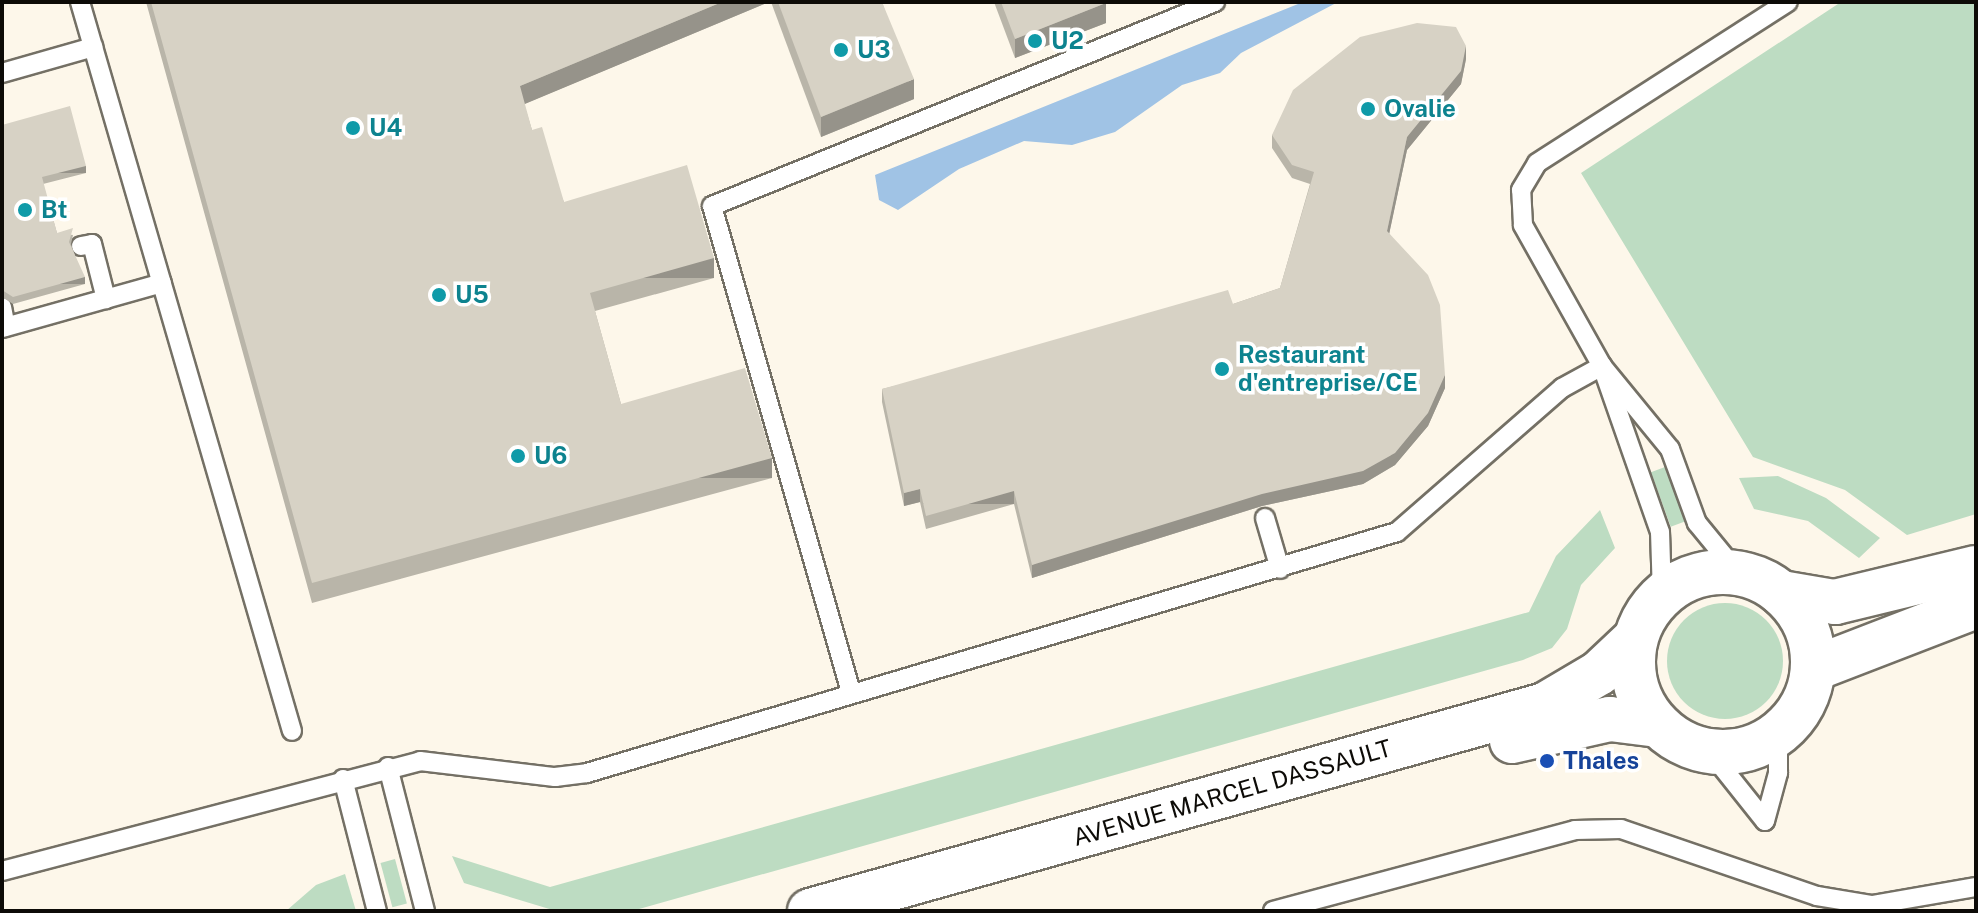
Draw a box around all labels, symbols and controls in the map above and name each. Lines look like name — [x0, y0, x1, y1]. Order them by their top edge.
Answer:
place label: U2 — [1051, 27, 1084, 55]
marker: U2 — [1026, 32, 1044, 50]
place label: U3 — [857, 36, 890, 64]
marker: U3 — [832, 41, 850, 59]
place label: Ovalie — [1384, 95, 1456, 123]
marker: Ovalie — [1359, 100, 1377, 118]
place label: U4 — [369, 114, 402, 142]
marker: U4 — [344, 119, 362, 137]
place label: Bt — [41, 196, 67, 224]
marker: Bt — [16, 201, 34, 219]
place label: U5 — [455, 281, 489, 309]
marker: U5 — [430, 286, 448, 304]
place label: Restaurant d'entreprise/CE — [1238, 341, 1418, 397]
marker: Restaurant d'entreprise/CE — [1213, 360, 1231, 378]
place label: U6 — [534, 442, 567, 470]
marker: U6 — [509, 447, 527, 465]
street label: AVENUE MARCEL DASSAULT — [1069, 734, 1395, 852]
place label: Thales — [1563, 747, 1639, 775]
marker: Thales — [1538, 752, 1556, 770]

